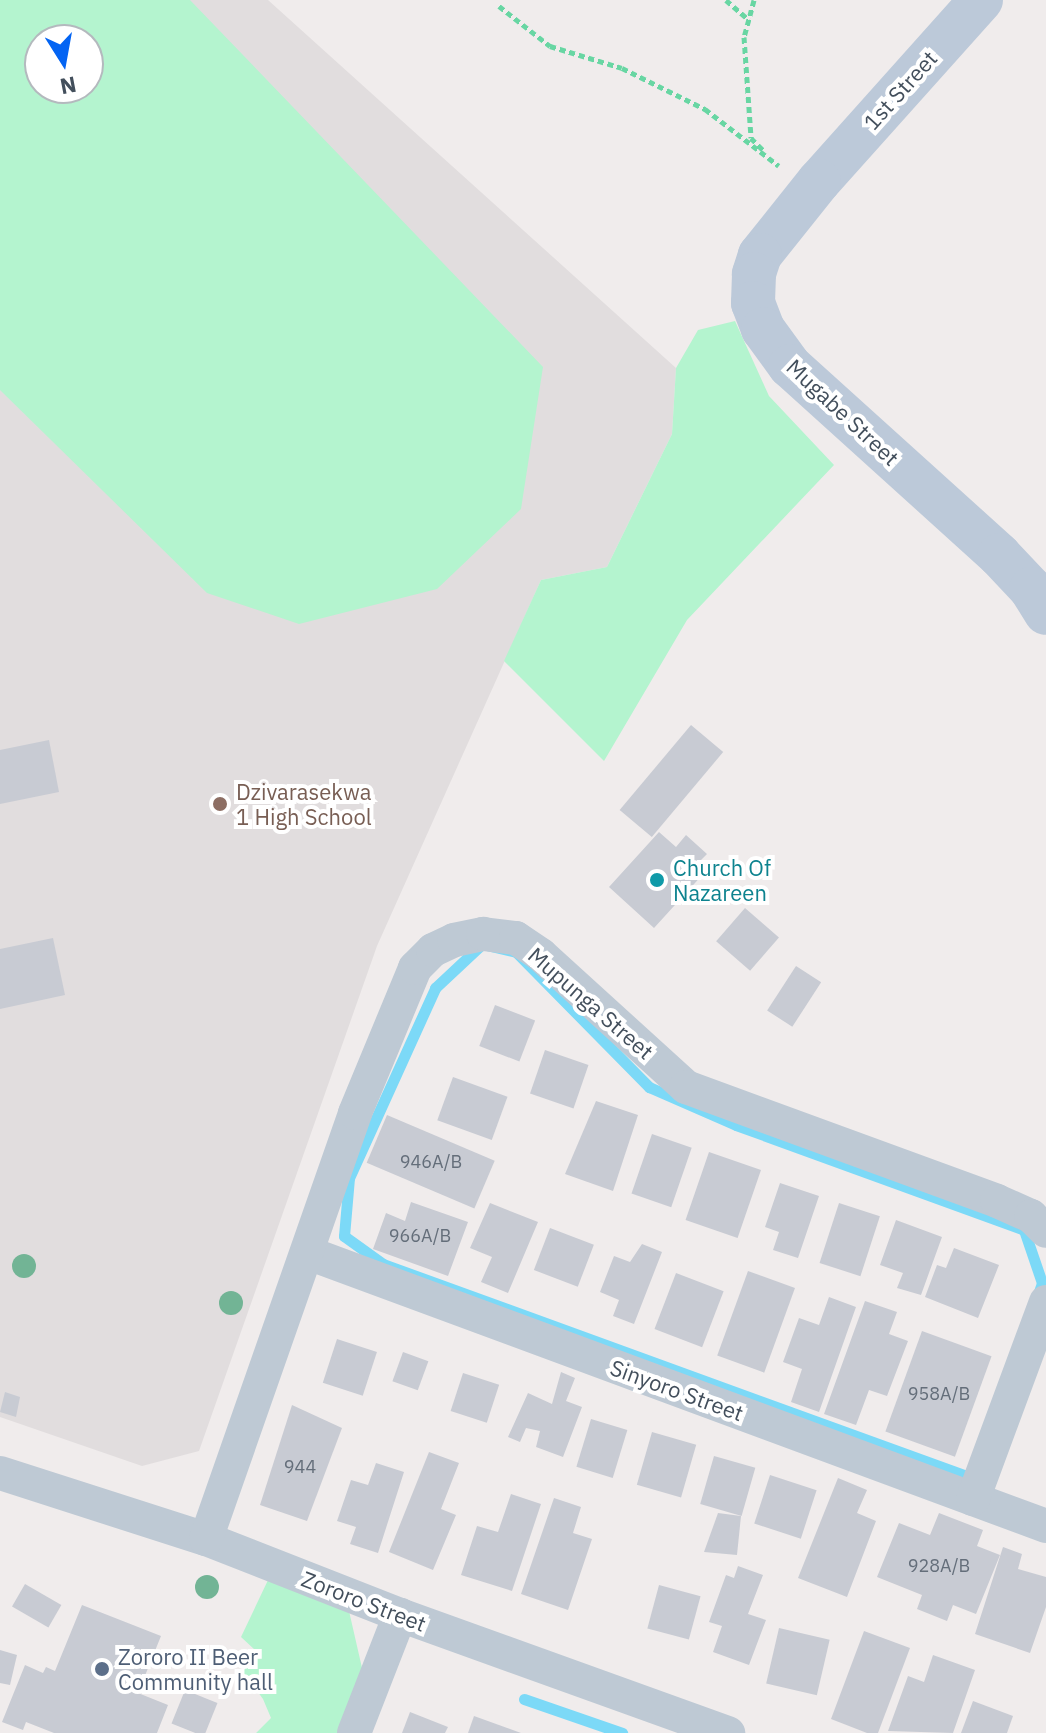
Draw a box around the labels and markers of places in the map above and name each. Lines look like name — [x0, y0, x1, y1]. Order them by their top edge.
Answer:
place label: Dzivarasekwa 1 High School — [236, 778, 372, 830]
marker: Dzivarasekwa 1 High School — [211, 795, 229, 813]
place label: Church Of Nazareen — [673, 854, 771, 906]
marker: Church Of Nazareen — [648, 871, 666, 889]
place label: Zororo II Beer Community hall — [118, 1643, 273, 1694]
marker: Zororo II Beer Community hall — [93, 1660, 111, 1678]

